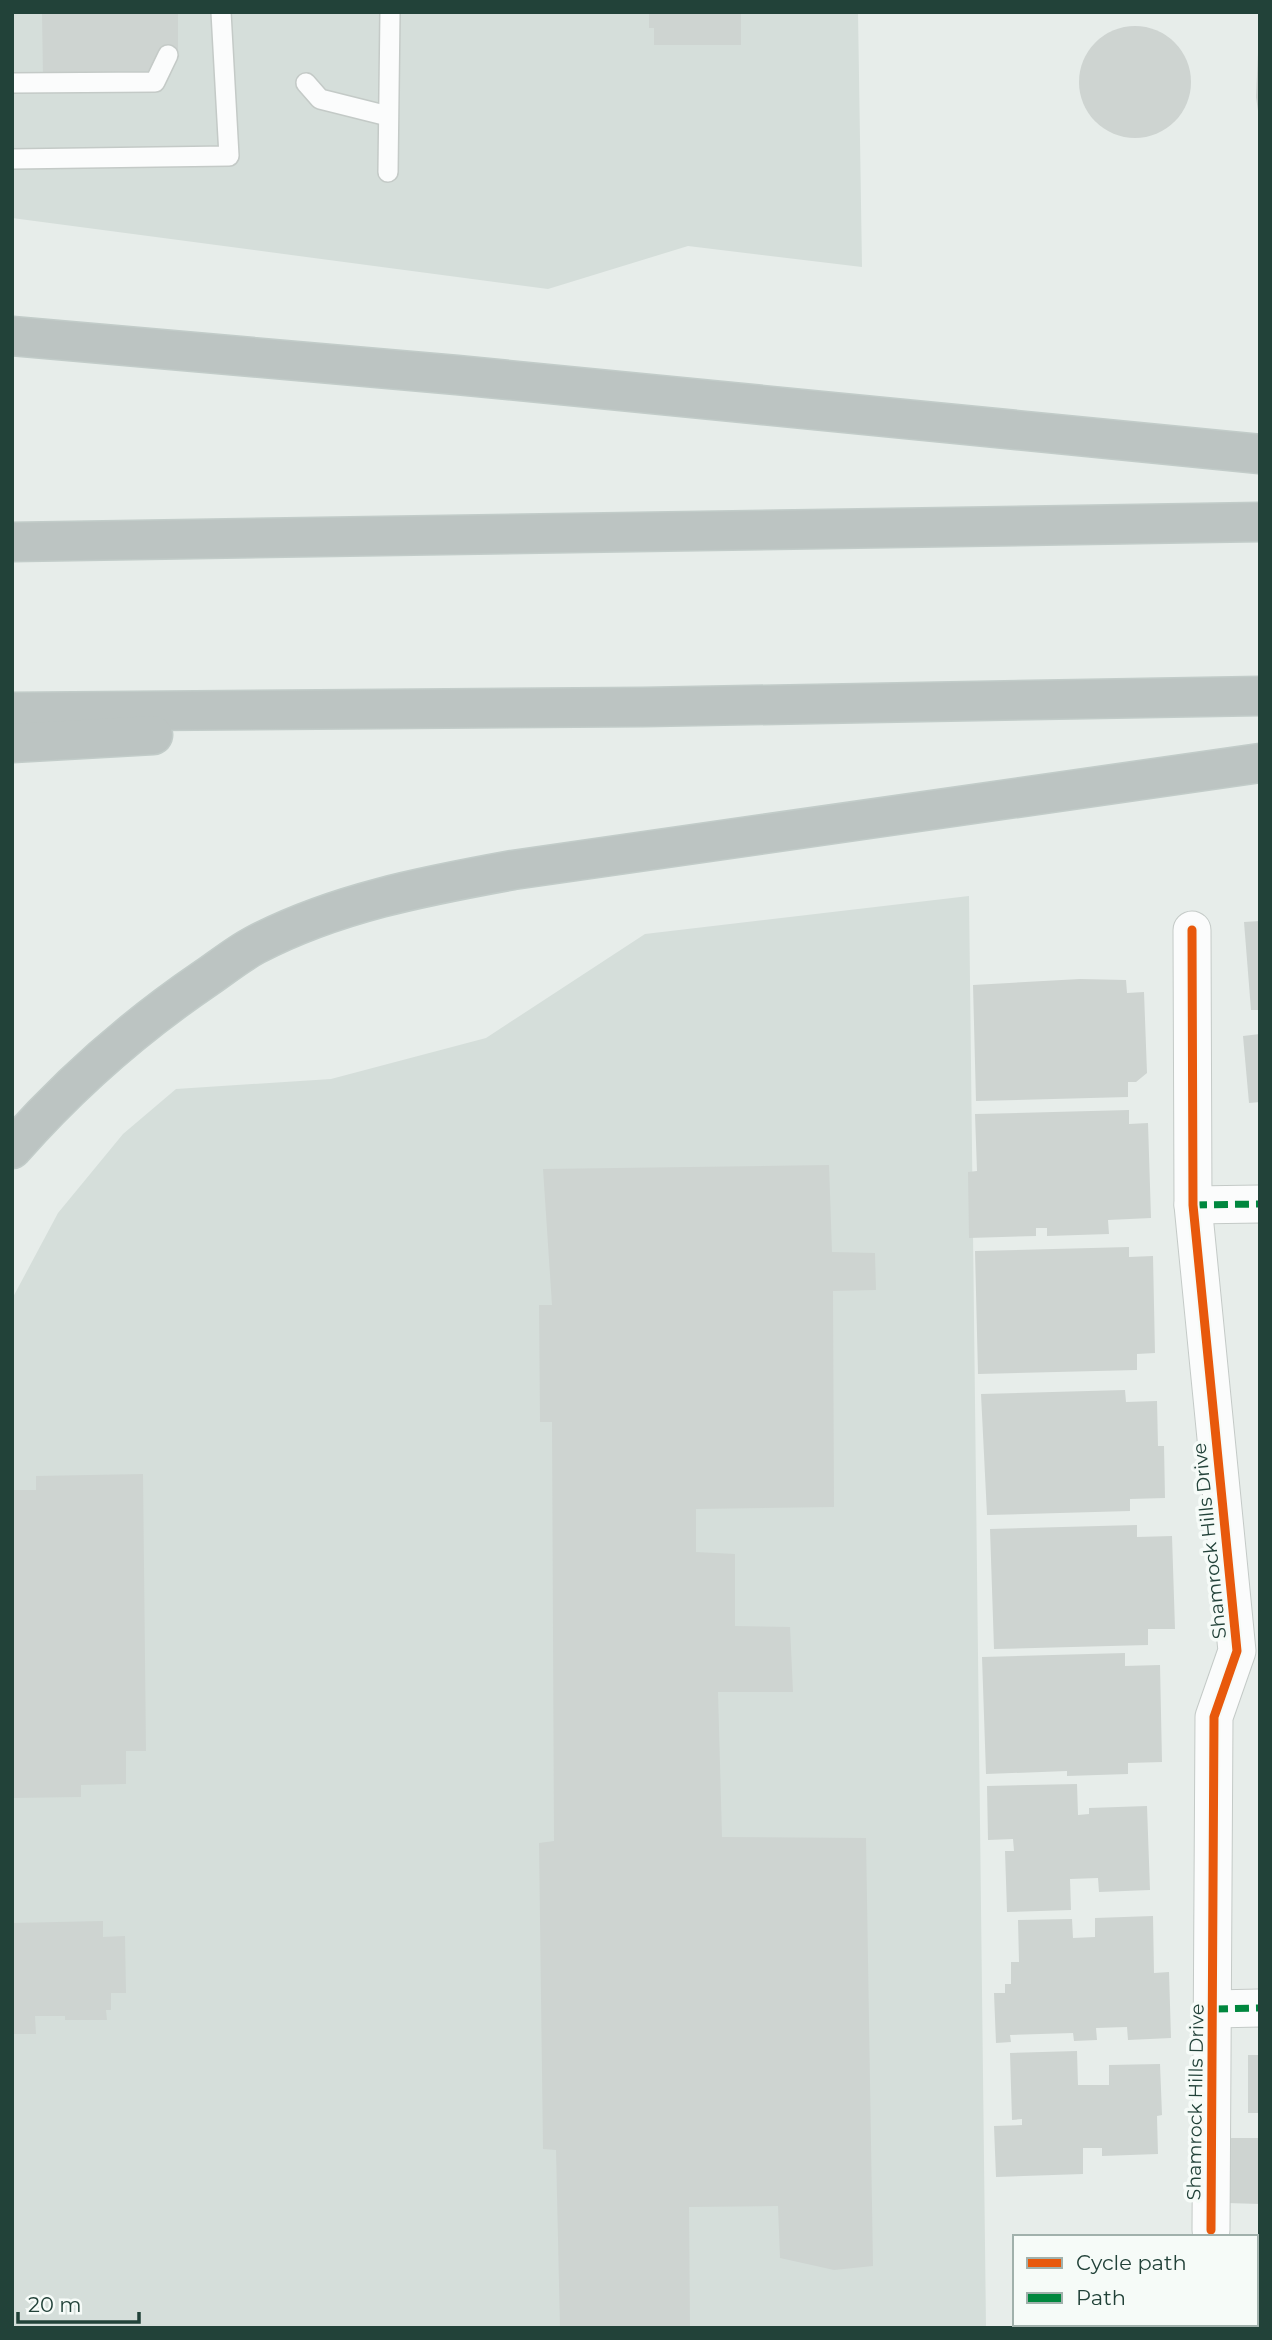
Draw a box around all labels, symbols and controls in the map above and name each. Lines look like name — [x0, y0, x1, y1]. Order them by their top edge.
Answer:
street label: Shamrock Hills Drive — [1188, 1442, 1231, 1640]
street label: Shamrock Hills Drive — [1182, 2003, 1209, 2201]
legend — [1013, 2235, 1258, 2326]
text: Cycle path — [1076, 2250, 1187, 2275]
scale bar — [18, 2280, 138, 2324]
text: Path — [1076, 2285, 1126, 2310]
text: 20 m — [28, 2292, 82, 2317]

